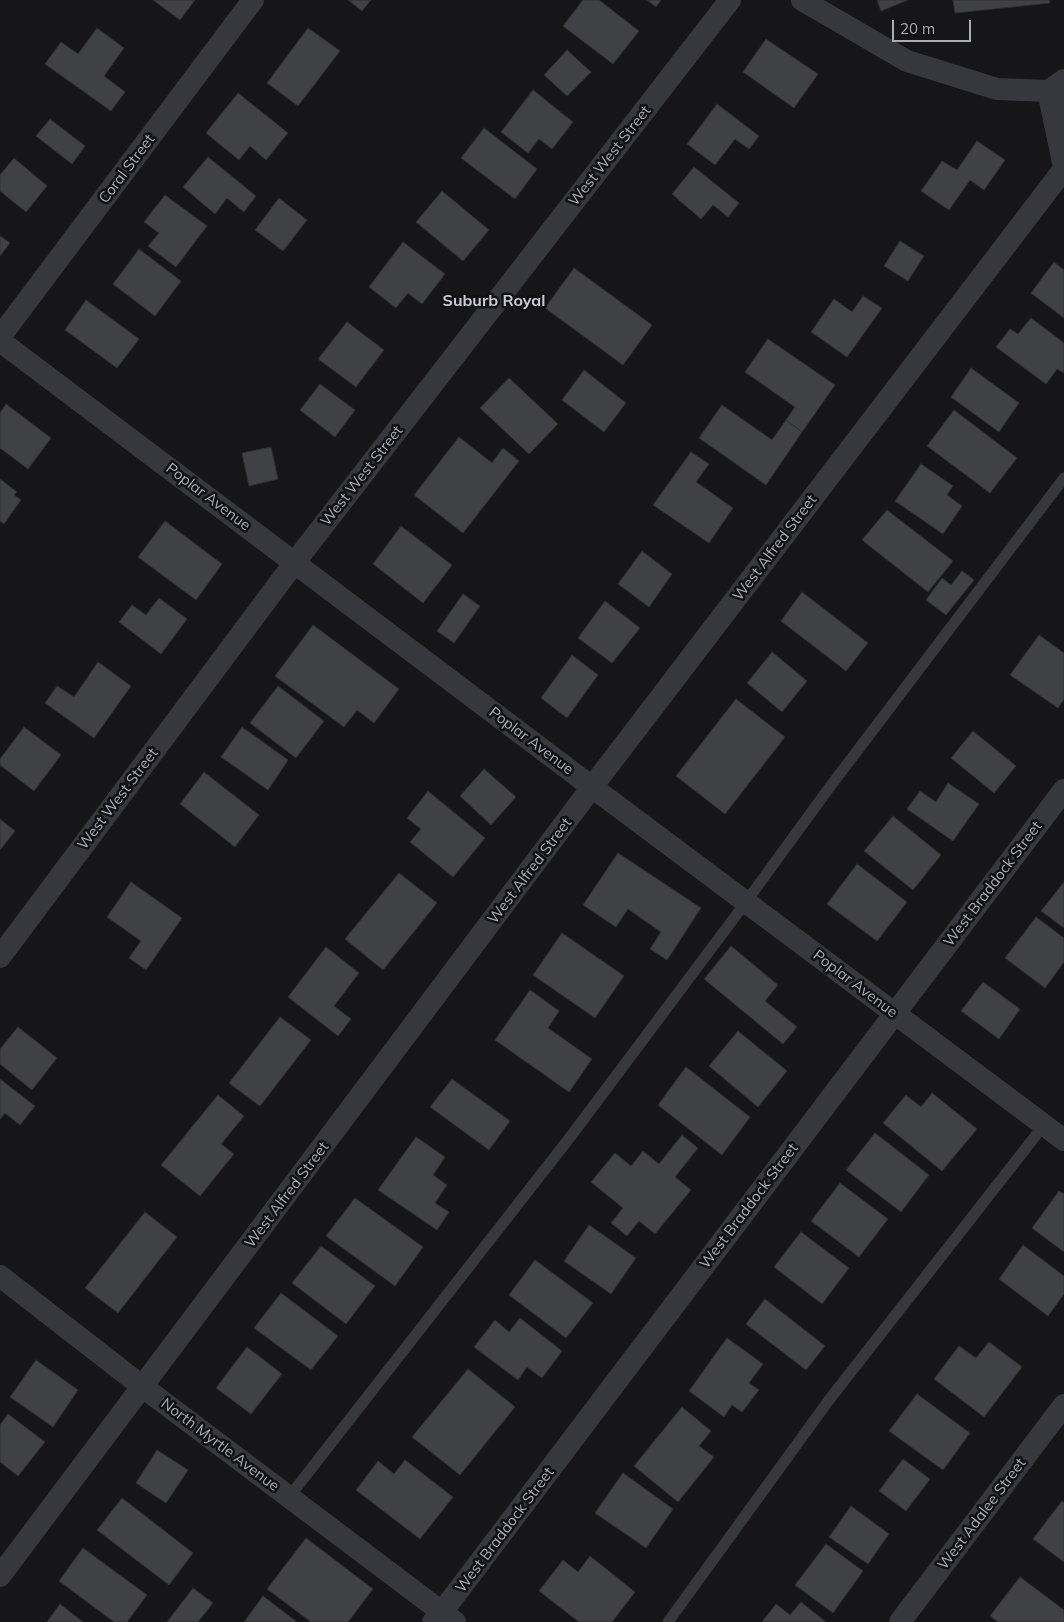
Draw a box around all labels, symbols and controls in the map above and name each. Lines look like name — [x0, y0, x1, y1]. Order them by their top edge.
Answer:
scale bar — [894, 10, 973, 42]
text: 20 m — [900, 19, 935, 38]
street label: West West Street — [565, 102, 655, 210]
street label: Coral Street — [95, 131, 159, 207]
district label: Suburb Royal — [443, 291, 545, 311]
street label: West West Street — [317, 422, 407, 530]
street label: Poplar Avenue — [162, 459, 254, 535]
street label: West Alfred Street — [729, 491, 821, 605]
street label: Poplar Avenue — [485, 703, 577, 779]
street label: West West Street — [74, 745, 162, 853]
street label: West Alfred Street — [484, 814, 576, 928]
street label: West Braddock Street — [940, 818, 1046, 950]
street label: Poplar Avenue — [809, 946, 901, 1022]
street label: West Alfred Street — [241, 1138, 333, 1252]
street label: West Braddock Street — [696, 1140, 802, 1272]
street label: North Myrtle Avenue — [157, 1395, 283, 1495]
street label: West Adalee Street — [934, 1455, 1030, 1573]
street label: West Braddock Street — [452, 1464, 558, 1596]

